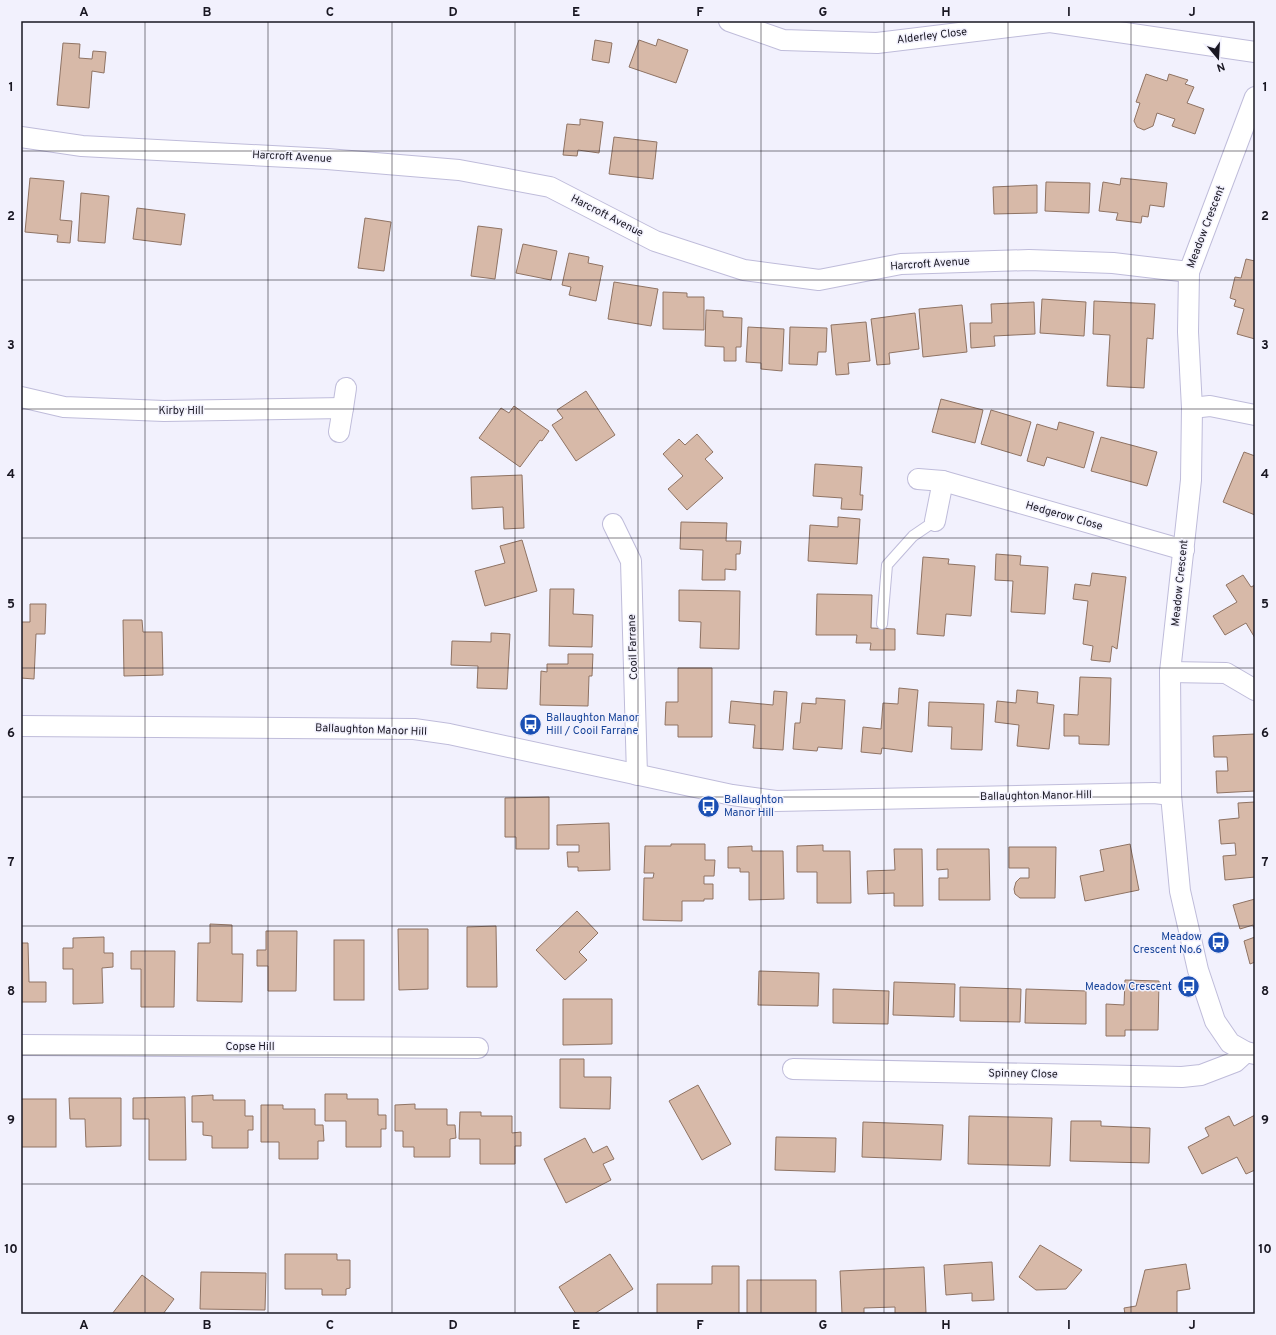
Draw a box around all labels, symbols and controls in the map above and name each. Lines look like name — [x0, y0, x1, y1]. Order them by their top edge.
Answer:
text: A — [79, 5, 89, 21]
text: B — [203, 5, 212, 21]
text: C — [326, 5, 334, 21]
text: D — [448, 5, 458, 21]
text: E — [572, 5, 580, 21]
text: F — [696, 5, 704, 21]
text: G — [819, 5, 828, 21]
text: H — [941, 5, 951, 21]
text: I — [1067, 5, 1071, 21]
text: J — [1188, 5, 1196, 21]
street label: Alderley Close — [896, 25, 968, 47]
north arrow — [1198, 38, 1238, 78]
text: N — [1215, 59, 1227, 74]
text: 1 — [8, 80, 14, 96]
text: 1 — [1262, 80, 1268, 96]
street label: Harcroft Avenue — [252, 148, 332, 166]
street label: Meadow Crescent — [1184, 184, 1228, 270]
street label: Harcroft Avenue — [568, 192, 646, 240]
text: 2 — [7, 209, 15, 225]
text: 2 — [1261, 209, 1269, 225]
street label: Harcroft Avenue — [890, 254, 970, 274]
text: 3 — [7, 338, 15, 354]
text: 3 — [1261, 338, 1269, 354]
street label: Kirby Hill — [158, 404, 204, 418]
text: 4 — [7, 467, 15, 483]
text: 4 — [1261, 467, 1269, 483]
street label: Hedgerow Close — [1024, 498, 1104, 534]
street label: Meadow Crescent — [1168, 539, 1192, 627]
text: 5 — [7, 597, 15, 613]
text: 5 — [1261, 597, 1269, 613]
street label: Cooil Farrane — [625, 614, 641, 680]
bus stop icon: Ballaughton Manor Hill / Cooil Farrane — [518, 711, 544, 737]
place label: Ballaughton Manor Hill / Cooil Farrane — [546, 711, 640, 738]
street label: Ballaughton Manor Hill — [315, 721, 427, 739]
text: 6 — [7, 726, 15, 742]
text: 6 — [1261, 726, 1269, 742]
street label: Ballaughton Manor Hill — [980, 788, 1092, 804]
bus stop icon: Ballaughton Manor Hill — [696, 793, 722, 819]
place label: Ballaughton Manor Hill — [724, 793, 783, 820]
text: 7 — [8, 855, 15, 871]
text: 7 — [1262, 855, 1269, 871]
place label: Meadow Crescent No.6 — [1133, 930, 1202, 957]
bus stop icon: Meadow Crescent No.6 — [1205, 930, 1231, 956]
bus stop icon: Meadow Crescent — [1175, 974, 1201, 1000]
place label: Meadow Crescent — [1085, 980, 1172, 994]
text: 8 — [7, 984, 15, 1000]
text: 8 — [1261, 984, 1269, 1000]
street label: Copse Hill — [225, 1040, 275, 1054]
street label: Spinney Close — [988, 1066, 1058, 1082]
text: 9 — [7, 1113, 15, 1129]
text: 9 — [1261, 1113, 1269, 1129]
text: 10 — [4, 1242, 18, 1258]
text: 10 — [1258, 1242, 1272, 1258]
text: A — [79, 1318, 89, 1334]
text: B — [203, 1318, 212, 1334]
text: C — [326, 1318, 334, 1334]
text: D — [448, 1318, 458, 1334]
text: E — [572, 1318, 580, 1334]
text: F — [696, 1318, 704, 1334]
text: G — [819, 1318, 828, 1334]
text: H — [941, 1318, 951, 1334]
text: I — [1067, 1318, 1071, 1334]
text: J — [1188, 1318, 1196, 1334]

